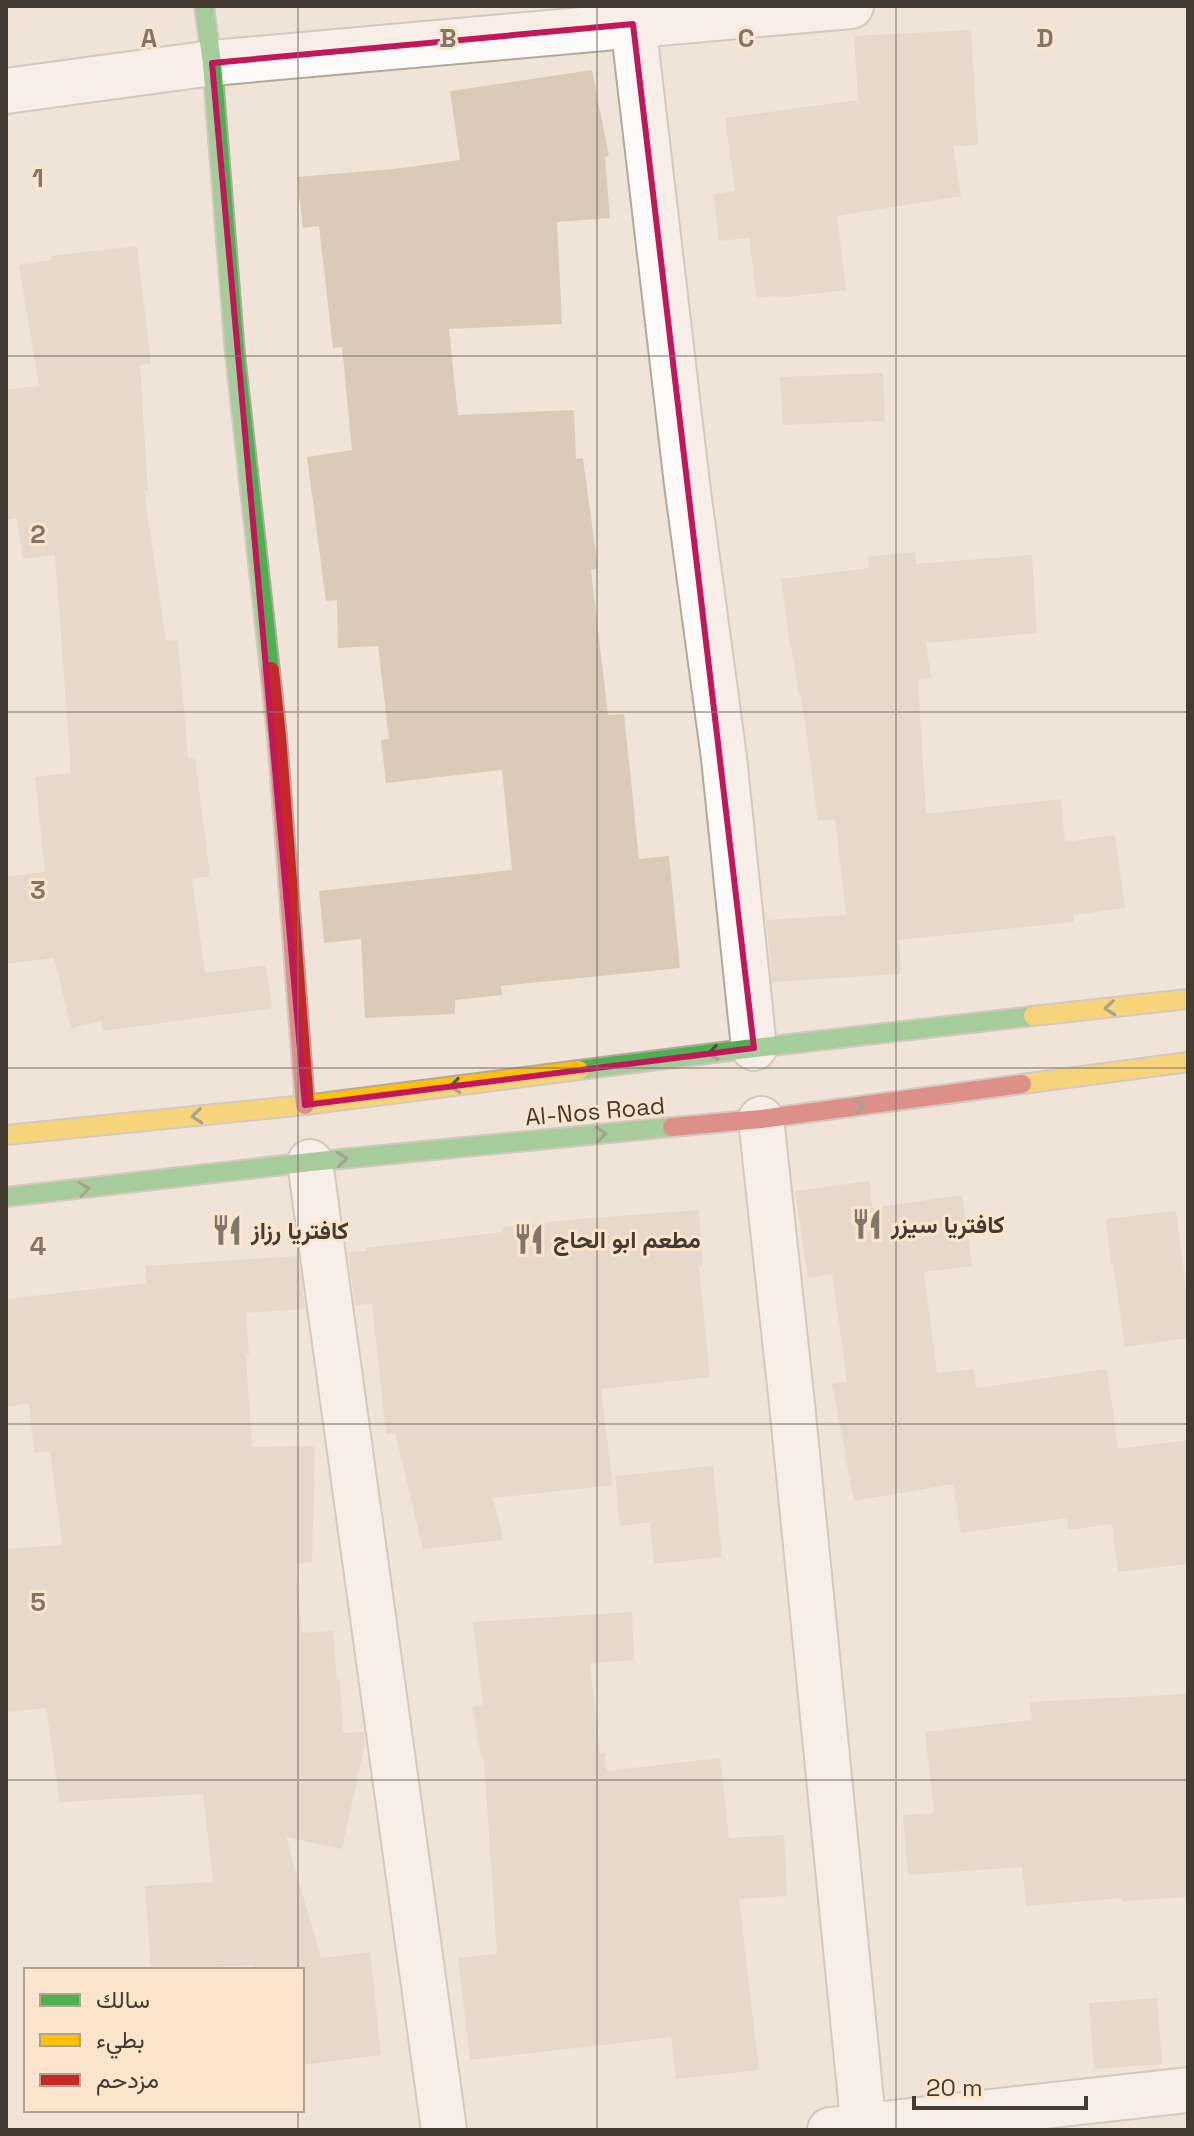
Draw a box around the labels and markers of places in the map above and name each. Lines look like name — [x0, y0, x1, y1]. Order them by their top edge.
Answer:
restaurant icon: كافتريا سيزر — [850, 1207, 884, 1241]
place label: كافتريا سيزر — [890, 1209, 1005, 1240]
restaurant icon: كافتريا رزاز — [210, 1213, 244, 1247]
place label: كافتريا رزاز — [250, 1215, 349, 1246]
restaurant icon: مطعم ابو الحاج — [512, 1222, 546, 1256]
place label: مطعم ابو الحاج — [553, 1224, 701, 1256]

